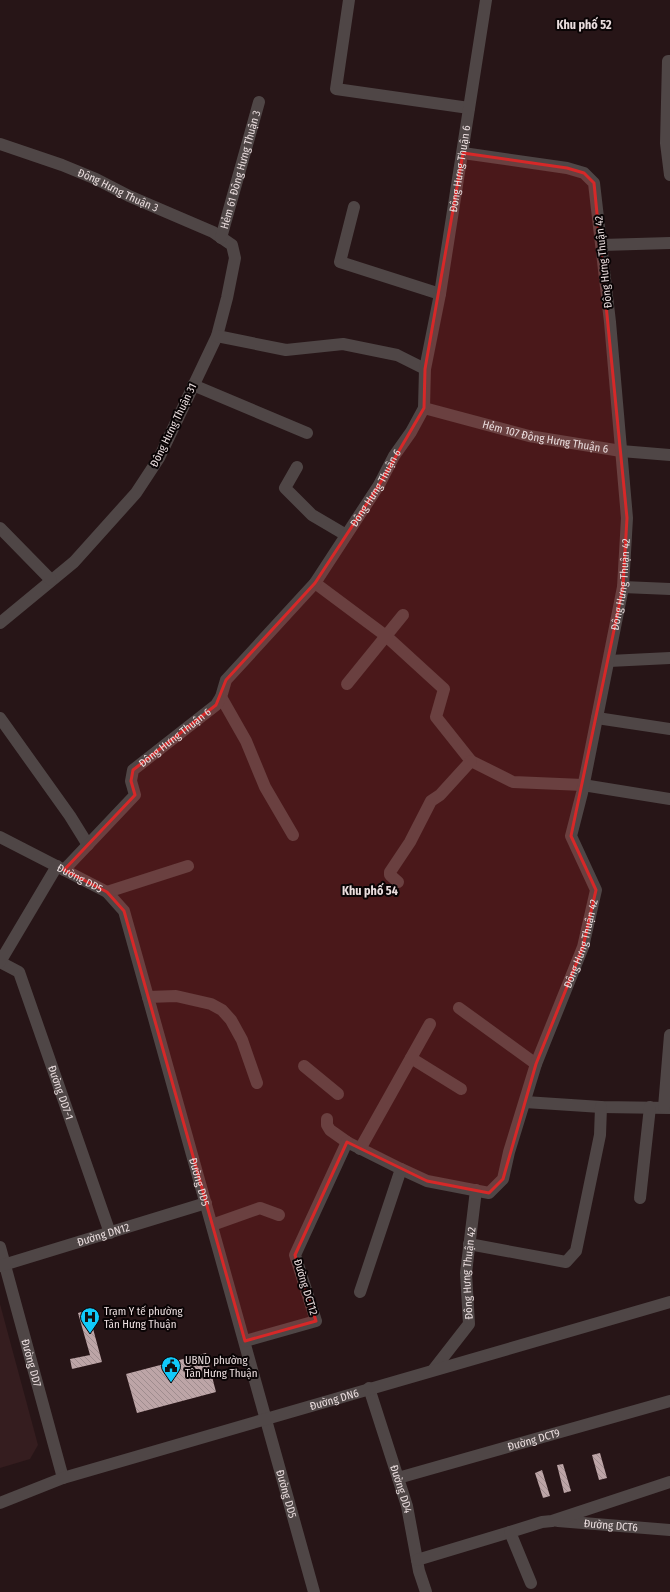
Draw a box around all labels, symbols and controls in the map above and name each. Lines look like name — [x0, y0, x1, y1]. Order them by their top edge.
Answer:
district label: Khu phố 52 — [557, 16, 612, 32]
street label: Hẻm 61 Đông Hưng Thuận 3 — [218, 109, 263, 231]
street label: Đông Hưng Thuận 6 — [447, 124, 473, 213]
street label: Đông Hưng Thuận 3 — [76, 166, 160, 215]
street label: Đông Hưng Thuận 42 — [592, 215, 615, 309]
street label: Đông Hưng Thuận 31 — [148, 381, 199, 469]
street label: Hẻm 107 Đông Hưng Thuận 6 — [481, 418, 610, 456]
street label: Đông Hưng Thuận 6 — [348, 446, 404, 529]
street label: Đông Hưng Thuận 42 — [608, 538, 633, 632]
street label: Đông Hưng Thuận 6 — [136, 705, 214, 770]
street label: Đường DD5 — [55, 861, 105, 896]
district label: Khu phố 54 — [342, 882, 398, 898]
street label: Đông Hưng Thuận 42 — [561, 898, 601, 990]
street label: Đường DD7-1 — [45, 1064, 76, 1121]
street label: Đường DD5 — [186, 1156, 212, 1208]
street label: Đường DN12 — [76, 1221, 131, 1249]
street label: Đông Hưng Thuận 42 — [460, 1226, 479, 1320]
street label: Đường DCT12 — [291, 1258, 320, 1317]
place label: Trạm Y tế phường Tân Hưng Thuận — [104, 1305, 183, 1331]
hospital icon: Trạm Y tế phường Tân Hưng Thuận — [79, 1306, 101, 1334]
street label: Đường DD7 — [18, 1338, 44, 1389]
place label: UBND phường Tân Hưng Thuận — [185, 1354, 257, 1380]
public building icon: UBND phường Tân Hưng Thuận — [160, 1355, 182, 1383]
street label: Đường DN6 — [308, 1386, 361, 1413]
street label: Đường DCT9 — [506, 1426, 562, 1454]
street label: Đường DD4 — [387, 1463, 414, 1515]
street label: Đường DD5 — [273, 1468, 299, 1520]
street label: Đường DCT6 — [583, 1517, 639, 1534]

